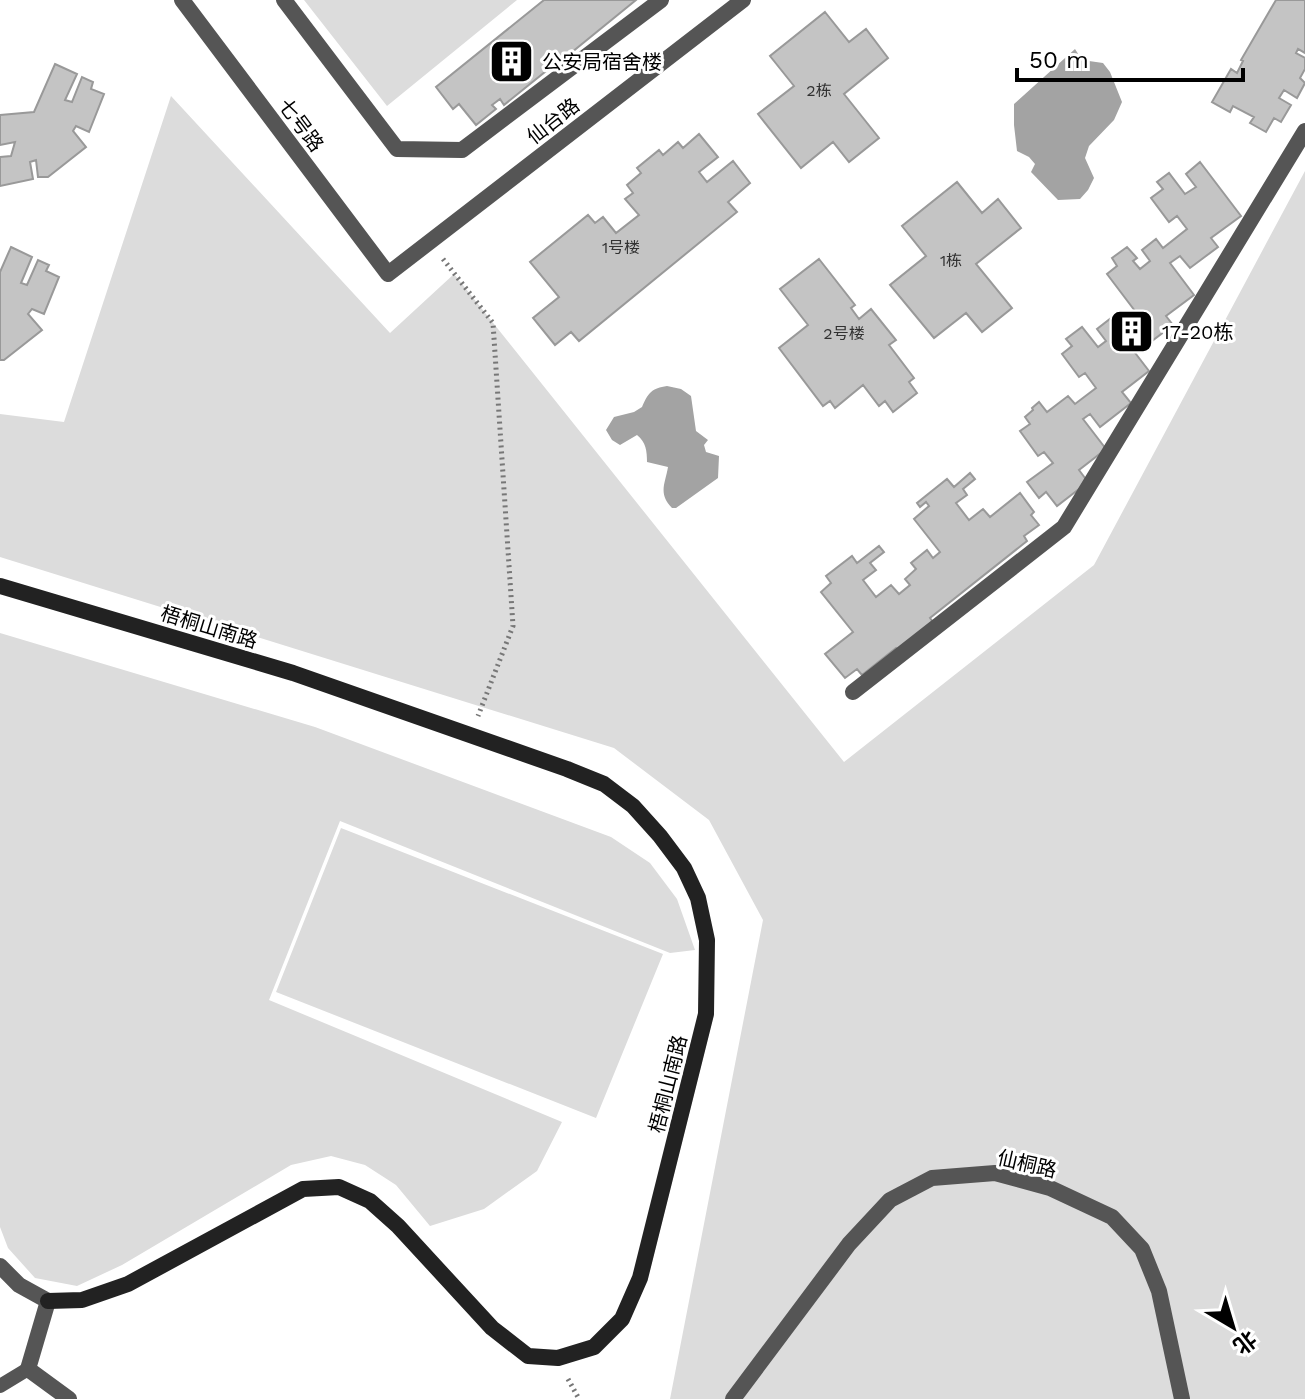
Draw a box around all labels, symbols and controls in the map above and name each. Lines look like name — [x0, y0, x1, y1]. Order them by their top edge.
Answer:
scale bar — [1017, 32, 1243, 82]
building icon: 公安局宿舍楼 — [487, 38, 535, 86]
text: 50 m — [1029, 46, 1089, 74]
place label: 公安局宿舍楼 — [542, 50, 662, 74]
house number: 2栋 — [806, 81, 832, 100]
street label: 仙台路 — [522, 93, 584, 149]
street label: 七号路 — [273, 94, 329, 156]
house number: 1号楼 — [602, 238, 640, 257]
house number: 1栋 — [940, 251, 962, 270]
building icon: 17-20栋 — [1107, 308, 1155, 356]
place label: 17-20栋 — [1162, 320, 1233, 344]
house number: 2号楼 — [823, 324, 865, 343]
street label: 梧桐山南路 — [158, 601, 260, 653]
street label: 梧桐山南路 — [644, 1033, 692, 1135]
street label: 仙桐路 — [995, 1146, 1059, 1182]
north arrow — [1193, 1287, 1273, 1367]
text: 北 — [1229, 1326, 1261, 1359]

